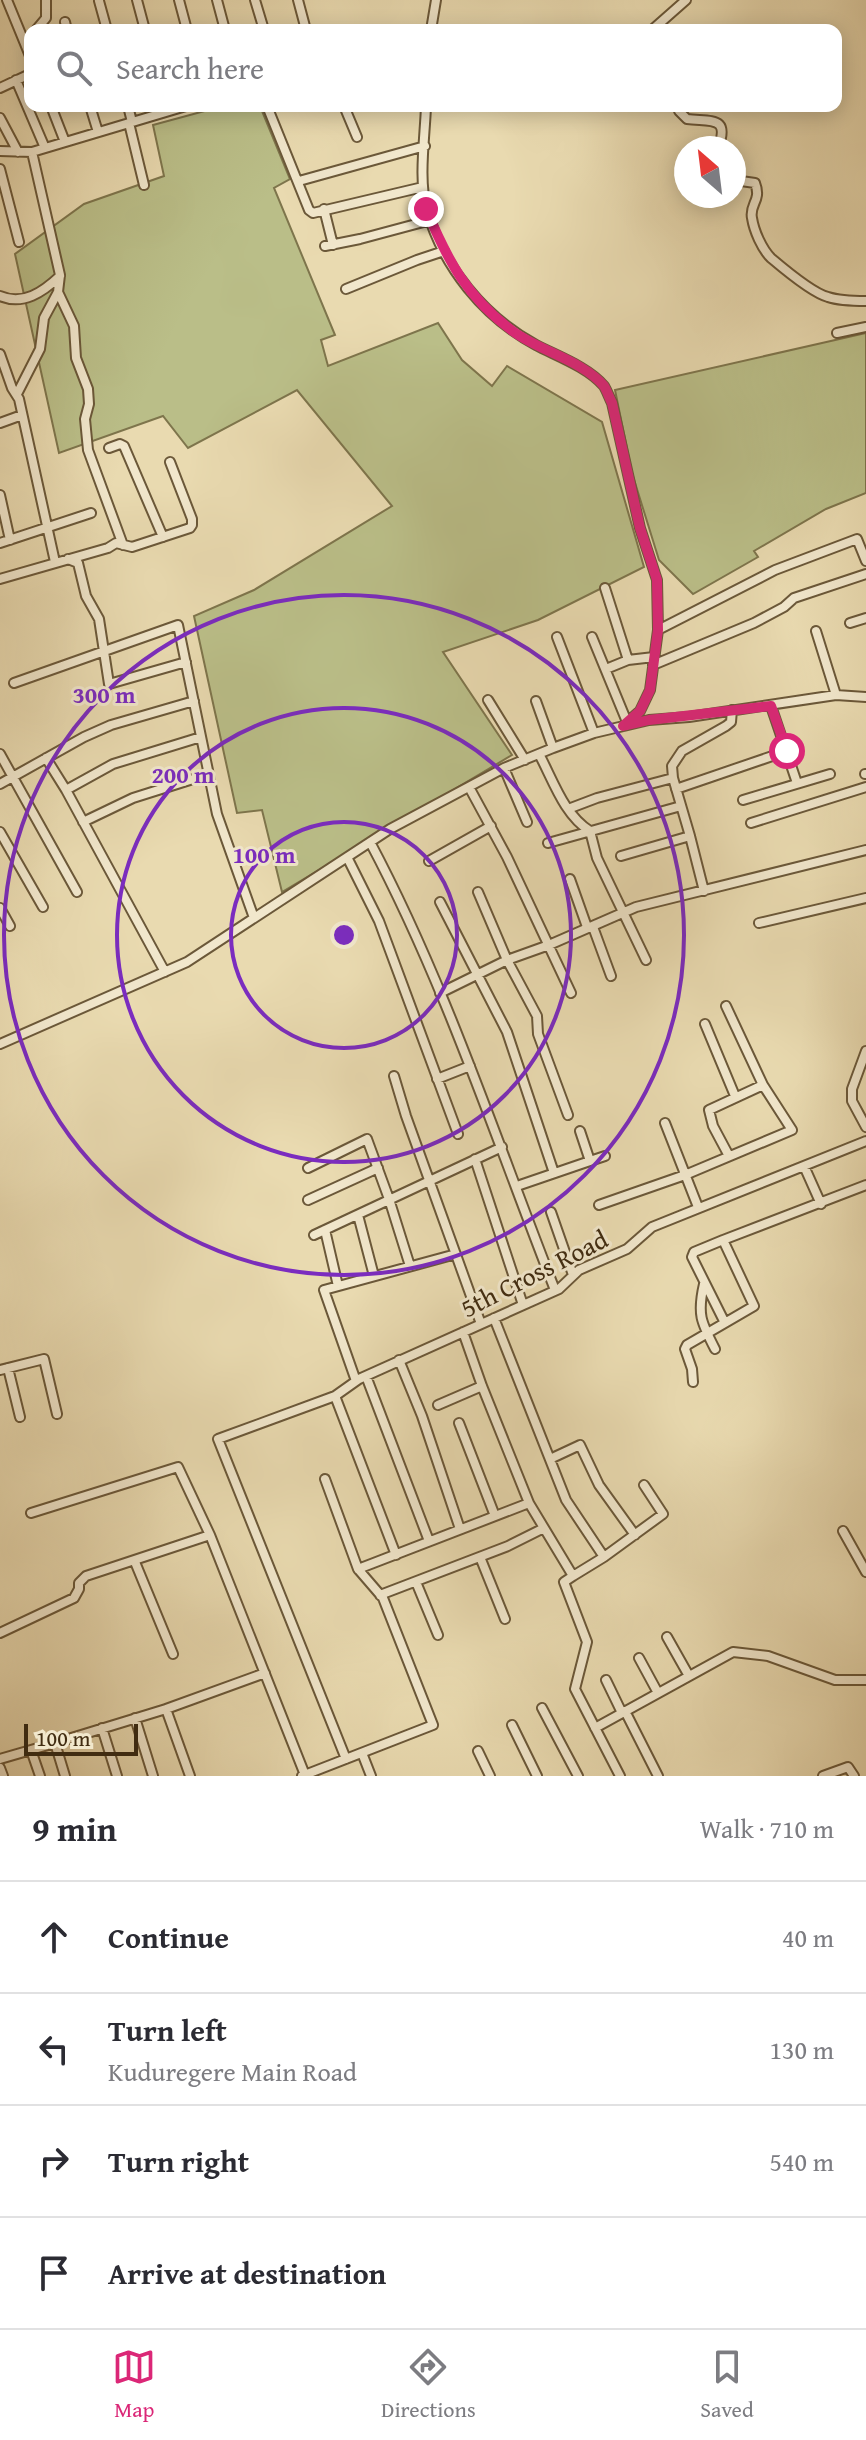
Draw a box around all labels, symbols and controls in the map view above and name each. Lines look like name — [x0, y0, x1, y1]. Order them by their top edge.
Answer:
search box — [24, 24, 842, 112]
icon: search — [52, 46, 96, 90]
text: Search here — [116, 46, 264, 90]
north arrow — [674, 136, 746, 208]
route end — [408, 191, 444, 227]
text: 300 m — [72, 677, 136, 712]
route start — [769, 733, 805, 769]
text: 200 m — [151, 757, 215, 792]
text: 100 m — [232, 837, 296, 872]
centre of rings — [330, 921, 358, 949]
street label: 5th Cross Road — [454, 1219, 614, 1327]
scale bar — [24, 1720, 138, 1756]
text: 100 m — [36, 1722, 91, 1754]
text: 9 min — [32, 1804, 117, 1853]
text: Walk · 710 m — [700, 1809, 834, 1848]
icon: ahead — [32, 1915, 76, 1959]
text: Continue — [108, 1915, 229, 1959]
text: 40 m — [782, 1918, 834, 1957]
text: Turn left — [108, 2008, 227, 2052]
icon: left — [32, 2027, 76, 2071]
text: 130 m — [769, 2030, 834, 2069]
text: Kuduregere Main Road — [108, 2052, 357, 2091]
icon: right — [32, 2139, 76, 2183]
text: Turn right — [108, 2139, 249, 2183]
text: 540 m — [769, 2142, 834, 2181]
icon: arrive — [32, 2251, 76, 2295]
text: Arrive at destination — [108, 2251, 386, 2295]
tab: Map — [112, 2345, 156, 2425]
tab: Directions — [381, 2345, 476, 2425]
tab: Saved — [700, 2345, 754, 2425]

